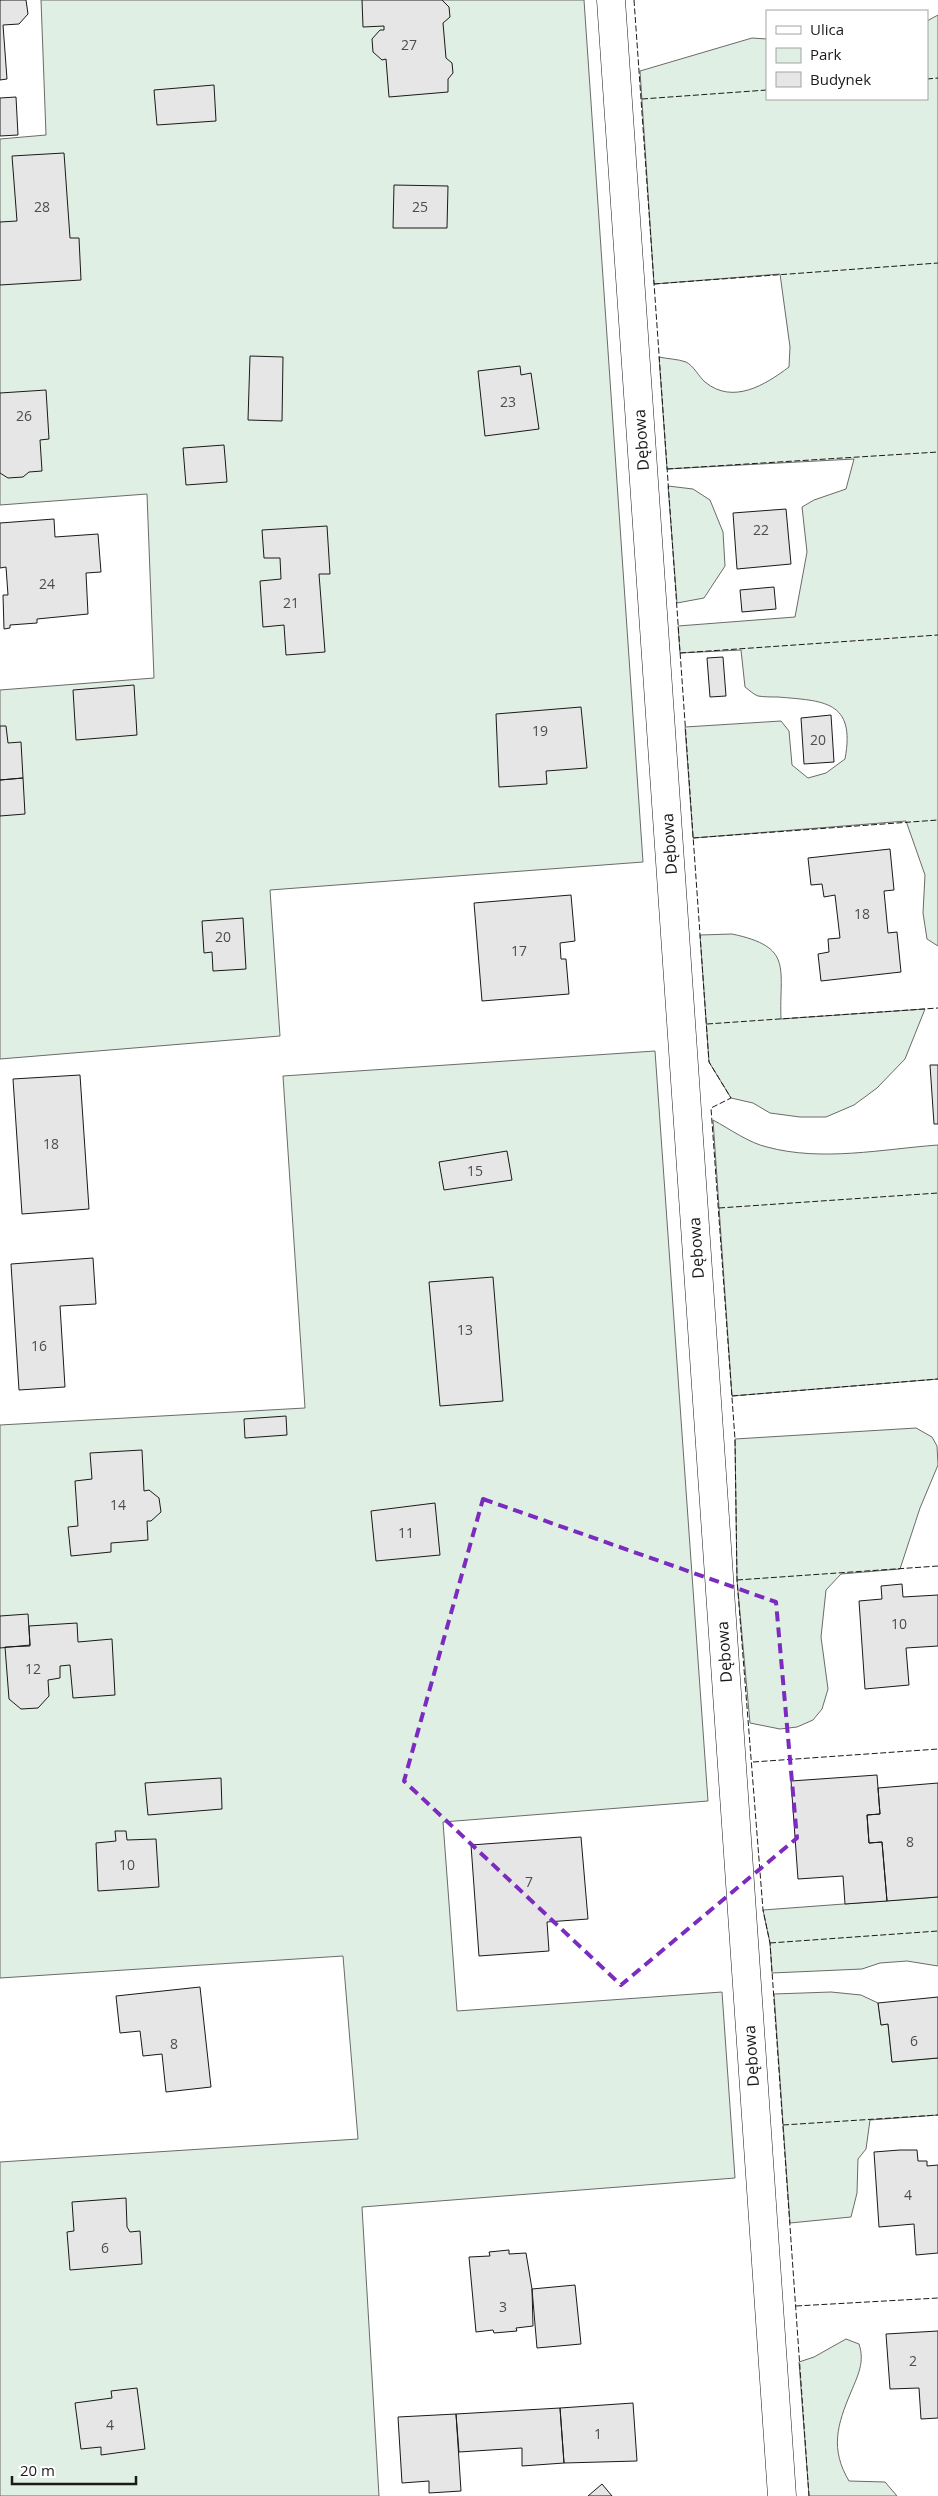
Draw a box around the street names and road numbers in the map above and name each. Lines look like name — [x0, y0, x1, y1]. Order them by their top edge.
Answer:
street label: Dębowa — [628, 409, 654, 471]
street label: Dębowa — [656, 813, 682, 875]
street label: Dębowa — [683, 1217, 709, 1279]
street label: Dębowa — [711, 1621, 737, 1683]
street label: Dębowa — [738, 2025, 764, 2087]

